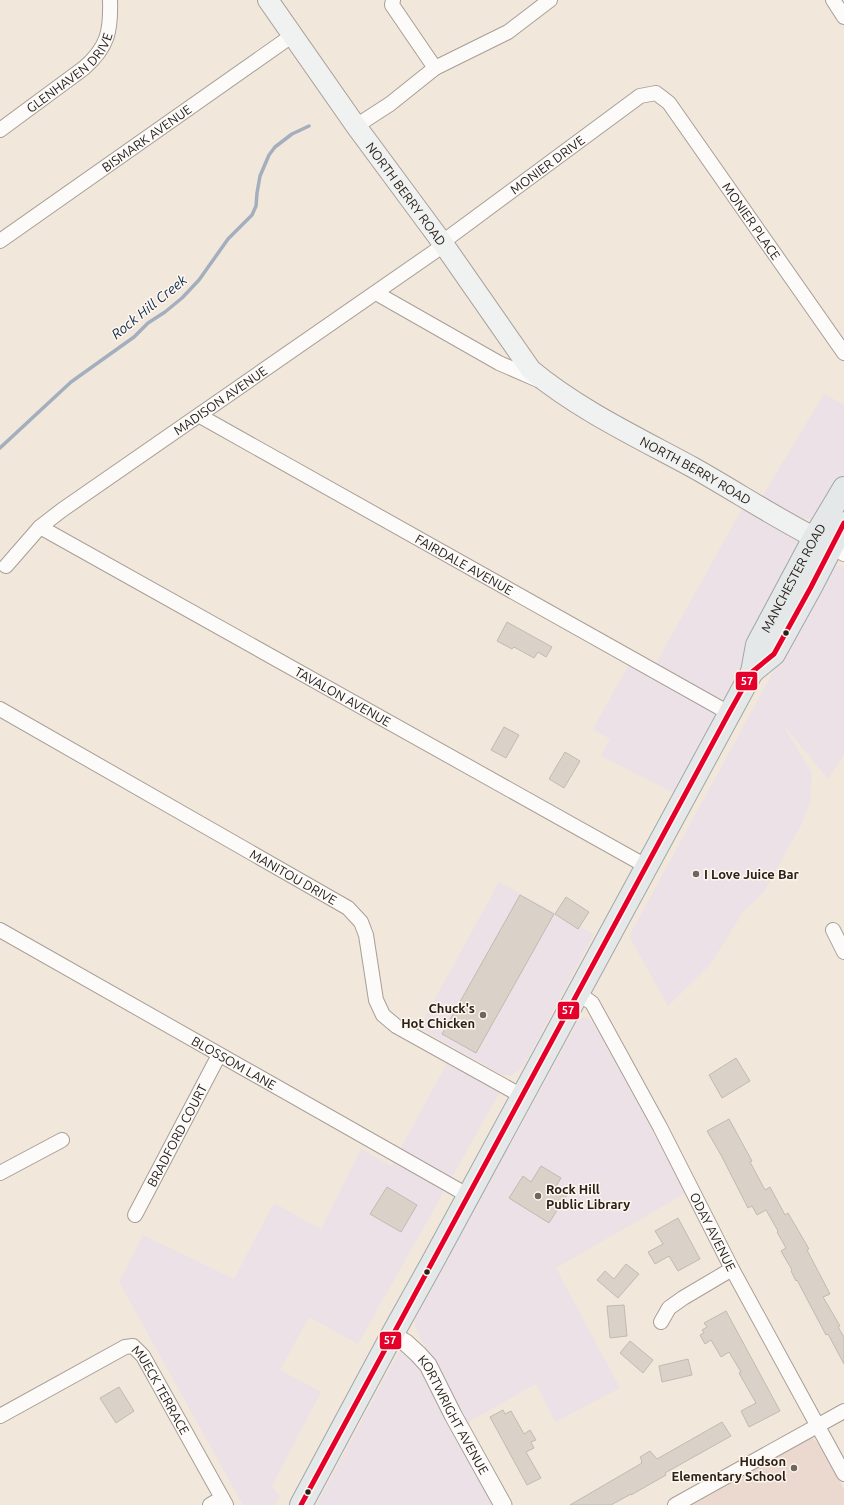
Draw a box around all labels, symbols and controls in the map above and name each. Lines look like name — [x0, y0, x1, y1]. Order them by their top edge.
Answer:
street label: GLENHAVEN DRIVE — [24, 31, 115, 115]
street label: BISMARK AVENUE — [99, 102, 194, 174]
street label: MONIER DRIVE — [507, 133, 587, 197]
street label: NORTH BERRY ROAD — [363, 140, 449, 248]
street label: MONIER PLACE — [720, 180, 783, 262]
water label: Rock Hill Creek — [108, 271, 191, 342]
street label: MADISON AVENUE — [171, 363, 269, 437]
street label: NORTH BERRY ROAD — [638, 434, 753, 507]
street label: MANCHESTER ROAD — [758, 521, 828, 635]
street label: FAIRDALE AVENUE — [413, 531, 515, 597]
unlabelled marker — [781, 628, 791, 638]
street label: TAVALON AVENUE — [292, 664, 393, 729]
line badge: 57 — [735, 671, 758, 691]
text: 57 — [741, 675, 753, 687]
street label: MANITOU DRIVE — [248, 846, 339, 907]
place label: I Love Juice Bar — [704, 867, 800, 881]
marker: I Love Juice Bar — [691, 869, 701, 879]
place label: Chuck's Hot Chicken — [401, 1001, 475, 1030]
line badge: 57 — [557, 1001, 580, 1020]
text: 57 — [562, 1004, 574, 1016]
marker: Chuck's Hot Chicken — [478, 1010, 488, 1020]
street label: BLOSSOM LANE — [189, 1033, 279, 1092]
street label: BRADFORD COURT — [144, 1082, 209, 1189]
place label: Rock Hill Public Library — [546, 1182, 630, 1211]
street label: ODAY AVENUE — [687, 1190, 739, 1273]
marker: Rock Hill Public Library — [533, 1191, 543, 1201]
unlabelled marker — [422, 1267, 432, 1277]
line badge: 57 — [379, 1331, 402, 1350]
text: 57 — [384, 1334, 396, 1346]
street label: MUECK TERRACE — [129, 1342, 192, 1437]
street label: KORTWRIGHT AVENUE — [415, 1352, 491, 1477]
place label: Hudson Elementary School — [671, 1454, 786, 1483]
marker: Hudson Elementary School — [789, 1463, 799, 1473]
unlabelled marker — [303, 1487, 313, 1497]

